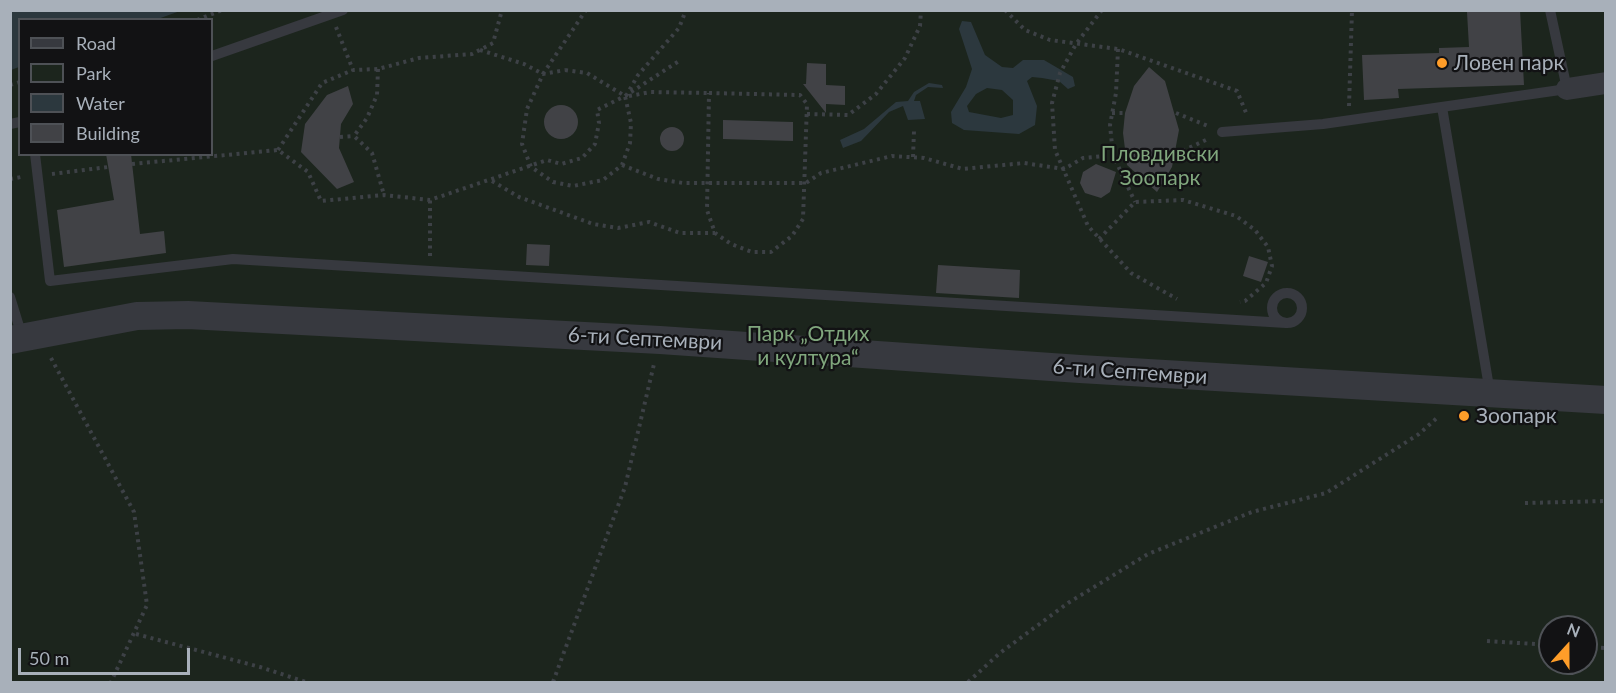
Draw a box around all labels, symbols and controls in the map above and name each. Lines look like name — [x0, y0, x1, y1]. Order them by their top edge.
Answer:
legend — [18, 18, 213, 156]
text: Road — [76, 32, 116, 54]
place label: Ловен парк — [1454, 50, 1564, 76]
marker: Ловен парк — [1435, 56, 1449, 70]
text: Park — [76, 62, 111, 84]
text: Water — [76, 92, 125, 114]
text: Building — [76, 122, 140, 144]
park label: Пловдивски Зоопарк — [1101, 141, 1219, 191]
park label: Парк „Отдих и култура“ — [747, 321, 869, 371]
street label: 6-ти Септември — [567, 322, 723, 356]
street label: 6-ти Септември — [1052, 354, 1208, 390]
place label: Зоопарк — [1476, 403, 1557, 429]
marker: Зоопарк — [1457, 409, 1471, 423]
north arrow — [1538, 615, 1598, 675]
text: N — [1565, 619, 1583, 641]
scale bar — [21, 636, 194, 674]
text: 50 m — [29, 647, 69, 669]

